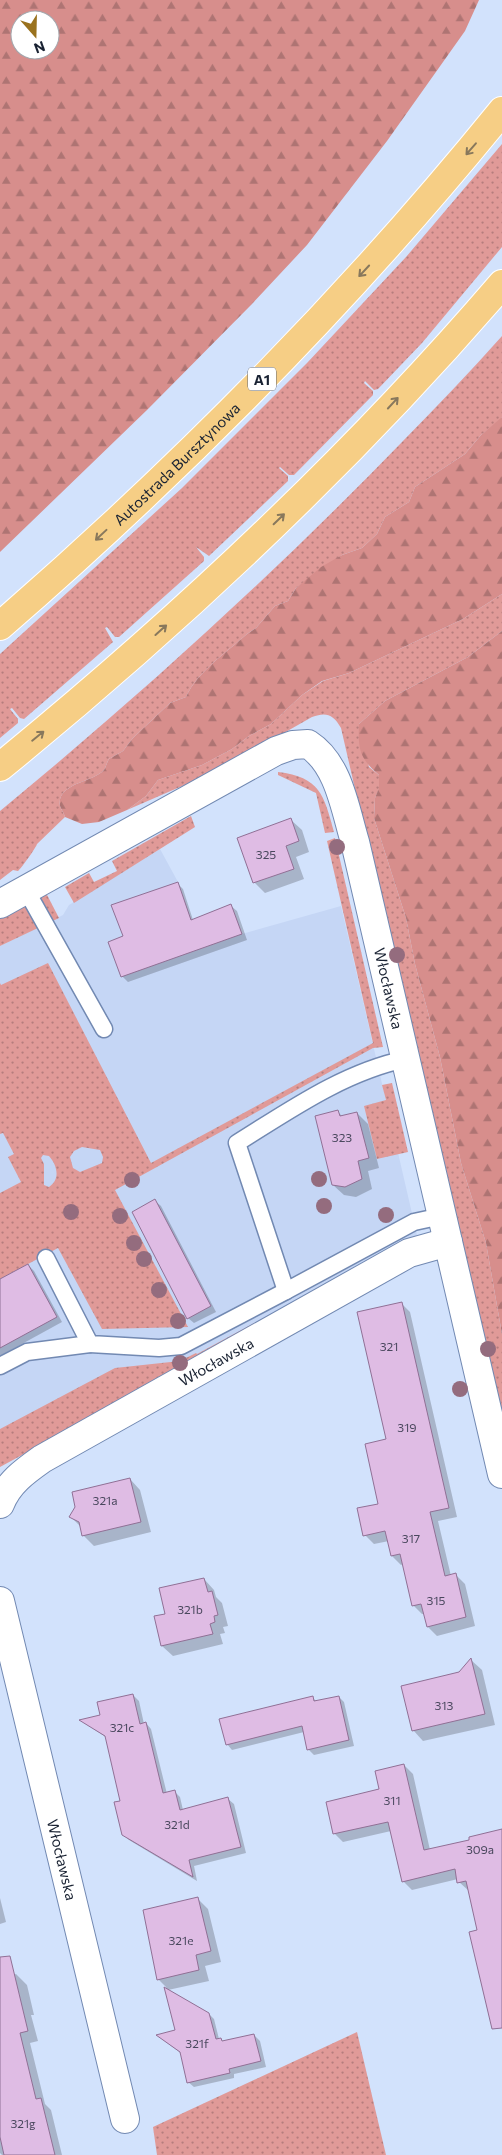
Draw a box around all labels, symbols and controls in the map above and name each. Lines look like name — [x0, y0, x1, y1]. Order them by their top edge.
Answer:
north arrow — [10, 10, 60, 60]
text: N — [32, 38, 47, 57]
one-way arrow — [466, 142, 477, 155]
one-way arrow — [358, 265, 370, 278]
road number: A1 — [248, 368, 276, 390]
one-way arrow — [387, 397, 399, 409]
street label: Autostrada Bursztynowa — [110, 399, 243, 529]
one-way arrow — [273, 513, 286, 525]
one-way arrow — [95, 529, 108, 541]
one-way arrow — [154, 624, 167, 635]
one-way arrow — [31, 730, 44, 741]
house number: 325 — [256, 847, 276, 861]
street label: Włocławska — [371, 946, 407, 1031]
house number: 323 — [332, 1130, 352, 1144]
street label: Włocławska — [175, 1333, 257, 1390]
house number: 321 — [380, 1339, 398, 1353]
house number: 319 — [397, 1420, 417, 1434]
house number: 321a — [93, 1493, 117, 1507]
house number: 317 — [402, 1531, 420, 1545]
house number: 315 — [427, 1593, 446, 1607]
house number: 321b — [177, 1602, 203, 1616]
house number: 313 — [435, 1698, 454, 1712]
house number: 321c — [110, 1720, 134, 1734]
house number: 311 — [383, 1793, 401, 1807]
street label: Włocławska — [44, 1817, 81, 1902]
house number: 321d — [164, 1817, 190, 1831]
house number: 309a — [466, 1842, 494, 1856]
house number: 321e — [169, 1933, 193, 1947]
house number: 321f — [185, 2036, 209, 2050]
house number: 321g — [10, 2116, 36, 2130]

